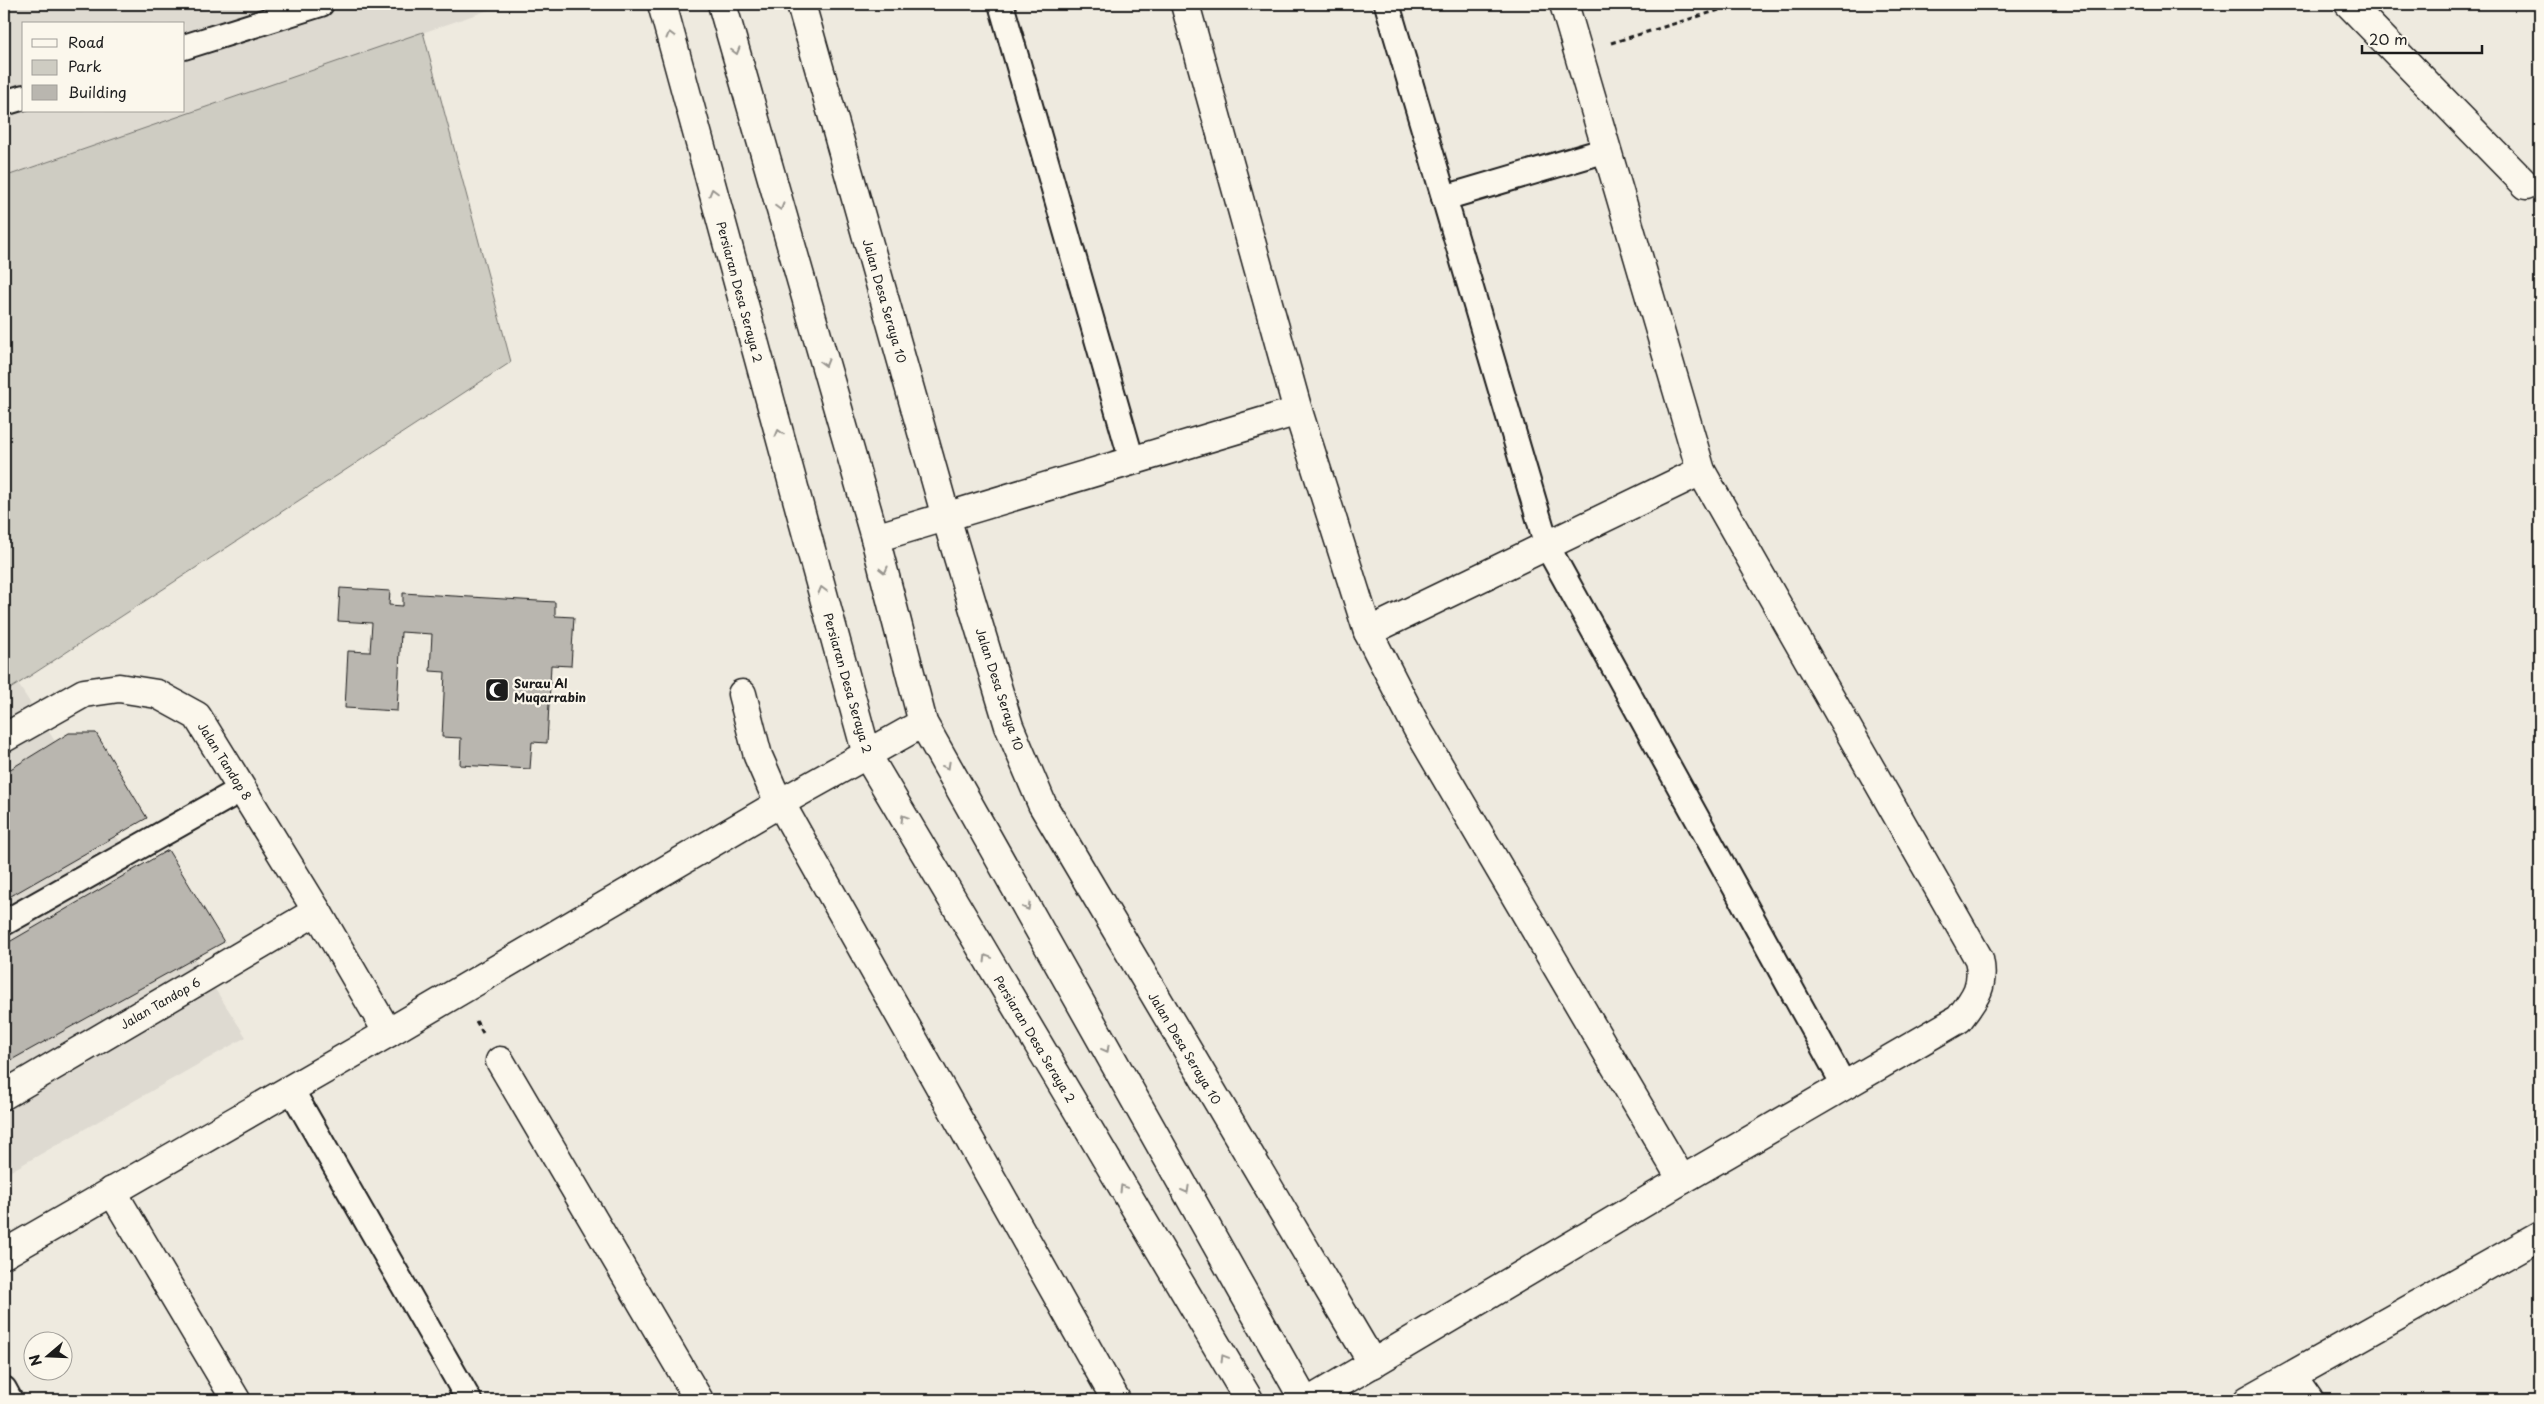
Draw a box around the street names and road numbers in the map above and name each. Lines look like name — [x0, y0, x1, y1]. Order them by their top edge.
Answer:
street label: Persiaran Desa Seraya 2 — [712, 219, 768, 365]
street label: Jalan Desa Seraya 10 — [859, 237, 911, 365]
street label: Persiaran Desa Seraya 2 — [819, 611, 877, 755]
street label: Jalan Desa Seraya 10 — [972, 625, 1028, 753]
street label: Jalan Tandop 8 — [194, 718, 256, 804]
street label: Persiaran Desa Seraya 2 — [990, 972, 1080, 1106]
street label: Jalan Tandop 6 — [117, 973, 203, 1033]
street label: Jalan Desa Seraya 10 — [1144, 988, 1226, 1108]

